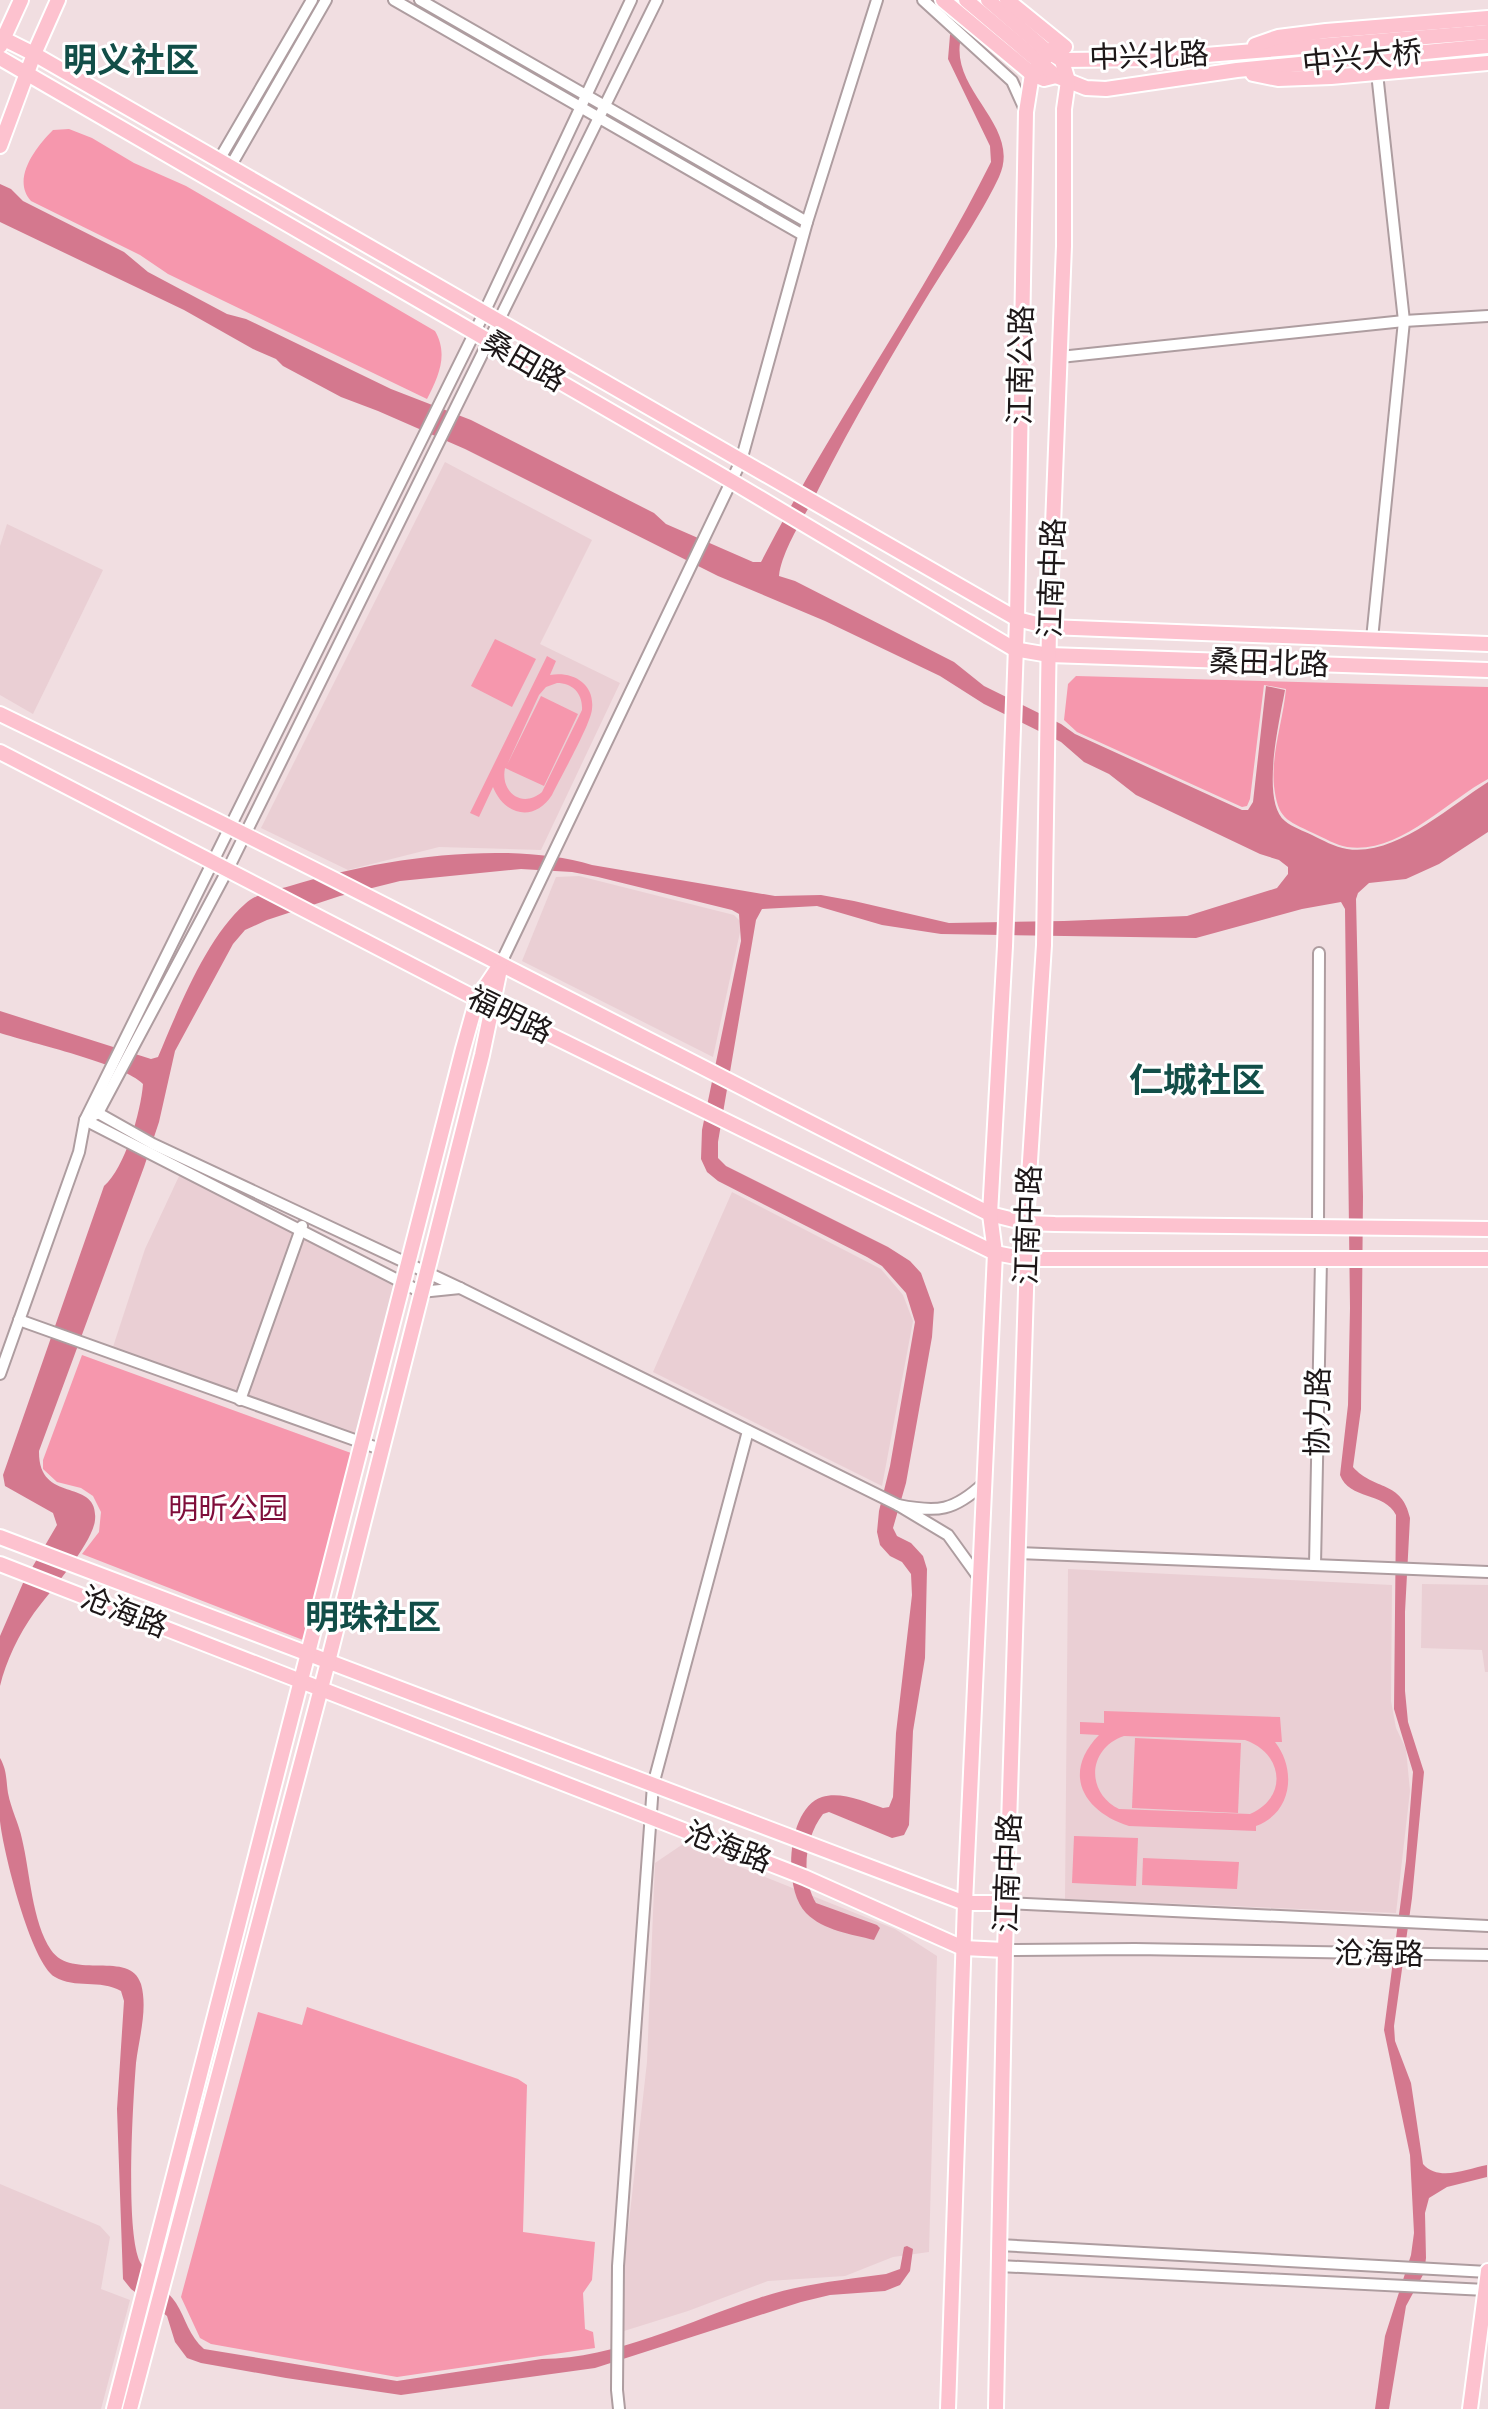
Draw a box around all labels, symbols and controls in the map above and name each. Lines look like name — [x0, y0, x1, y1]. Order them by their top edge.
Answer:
street label: 中兴大桥 — [1300, 31, 1423, 80]
street label: 中兴北路 — [1088, 33, 1210, 74]
district label: 明义社区 — [63, 37, 199, 79]
street label: 江南公路 — [999, 305, 1038, 425]
street label: 桑田路 — [477, 320, 573, 397]
street label: 江南中路 — [1029, 517, 1070, 639]
street label: 桑田北路 — [1208, 640, 1330, 681]
street label: 福明路 — [463, 976, 560, 1049]
district label: 仁城社区 — [1129, 1057, 1265, 1099]
street label: 江南中路 — [1005, 1164, 1046, 1286]
street label: 协力路 — [1296, 1367, 1335, 1457]
park label: 明昕公园 — [168, 1488, 288, 1525]
street label: 沧海路 — [76, 1576, 174, 1643]
district label: 明珠社区 — [305, 1594, 441, 1636]
street label: 沧海路 — [680, 1811, 778, 1878]
street label: 江南中路 — [985, 1812, 1026, 1934]
street label: 沧海路 — [1334, 1932, 1424, 1971]

